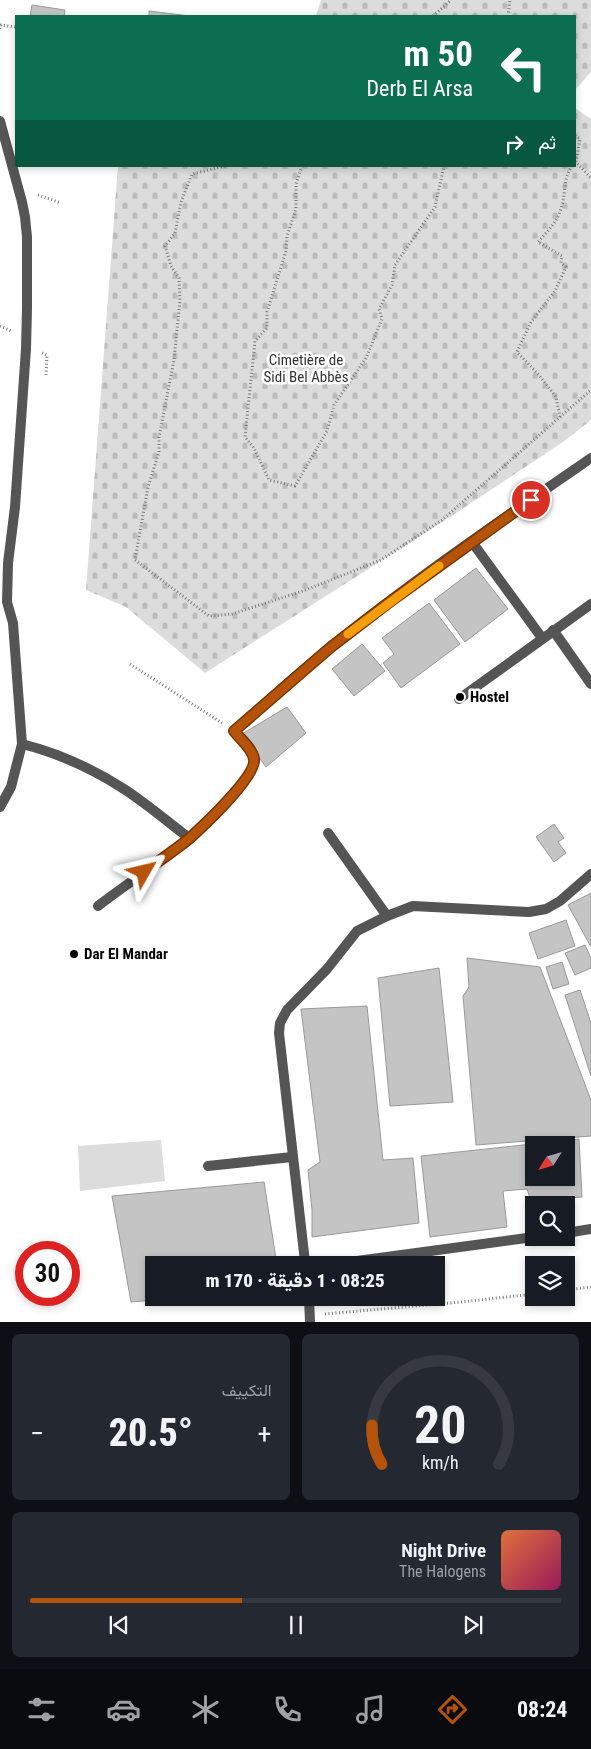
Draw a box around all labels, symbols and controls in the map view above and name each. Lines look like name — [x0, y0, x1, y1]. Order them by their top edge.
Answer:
text: 50 m — [404, 34, 473, 75]
icon: left — [491, 35, 556, 100]
text: Derb El Arsa — [367, 76, 473, 101]
icon: right — [500, 130, 528, 158]
text: ثم — [538, 131, 556, 154]
park label: Cimetière de Sidi Bel Abbès — [264, 351, 349, 386]
pin — [510, 479, 552, 521]
icon: arrive — [517, 486, 545, 514]
place label: Hostel — [470, 688, 509, 706]
marker: Hostel — [454, 691, 466, 703]
position arrow — [117, 845, 169, 897]
place label: Dar El Mandar — [84, 945, 168, 963]
marker: Dar El Mandar — [68, 948, 80, 960]
north arrow — [525, 1136, 575, 1186]
map controls — [525, 1136, 575, 1306]
button: search — [525, 1196, 575, 1246]
speed limit sign: 30 — [15, 1241, 80, 1306]
button: layers — [525, 1256, 575, 1306]
text: 08:25 · 1 دقيقة · 170 m — [205, 1269, 385, 1292]
text: التكييف — [222, 1381, 272, 1400]
text: 20 — [414, 1395, 467, 1456]
text: 20.5° — [109, 1411, 193, 1455]
text: − — [30, 1417, 44, 1450]
text: + — [258, 1417, 272, 1450]
text: km/h — [422, 1452, 459, 1473]
text: Night Drive — [401, 1539, 486, 1562]
text: The Halogens — [399, 1562, 486, 1581]
icon: previous — [105, 1611, 133, 1639]
icon: pause — [282, 1611, 310, 1639]
icon: next — [459, 1611, 487, 1639]
icon: filters — [24, 1692, 59, 1727]
icon: car — [106, 1692, 141, 1727]
icon: climate — [188, 1692, 223, 1727]
icon: phone — [270, 1692, 305, 1727]
icon: music — [353, 1692, 388, 1727]
icon: directions — [435, 1692, 470, 1727]
text: 08:24 — [517, 1697, 567, 1722]

